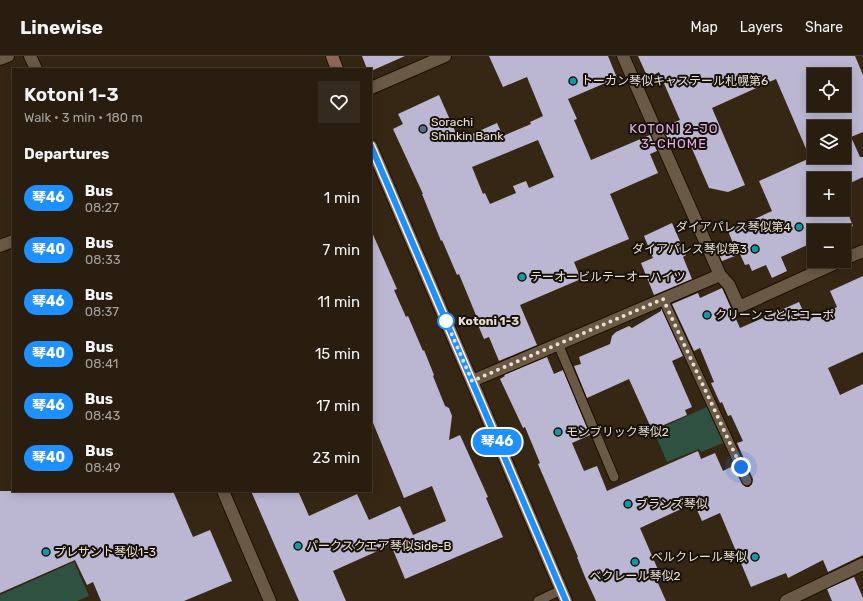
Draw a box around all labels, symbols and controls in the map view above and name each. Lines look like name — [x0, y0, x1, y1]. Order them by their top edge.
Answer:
text: Linewise — [20, 16, 103, 39]
text: Map — [691, 19, 718, 36]
text: Layers — [740, 19, 783, 36]
text: Share — [805, 19, 843, 36]
map controls — [807, 68, 851, 268]
button: locate — [807, 68, 851, 112]
place label: トーカン琴似キャステール札幌第6 — [581, 74, 768, 88]
marker: トーカン琴似キャステール札幌第6 — [568, 76, 578, 86]
button: heart — [318, 81, 360, 123]
text: Kotoni 1-3 — [24, 83, 119, 106]
text: Walk · 3 min · 180 m — [24, 110, 143, 125]
place label: Sorachi Shinkin Bank — [431, 115, 504, 143]
button: layers — [807, 120, 851, 164]
district label: KOTONI 2-JO 3-CHOME — [629, 121, 719, 151]
marker: Sorachi Shinkin Bank — [418, 124, 428, 134]
text: Departures — [24, 145, 109, 163]
button: + — [807, 172, 851, 216]
text: Bus — [85, 182, 113, 200]
text: 琴46 — [32, 189, 65, 206]
text: 1 min — [324, 189, 360, 207]
text: 08:27 — [85, 200, 119, 215]
place label: ダイアパレス琴似第4 — [676, 220, 792, 234]
marker: ダイアパレス琴似第4 — [794, 222, 804, 232]
button: − — [807, 224, 851, 268]
text: Bus — [85, 234, 114, 252]
text: 琴40 — [32, 241, 65, 258]
text: 7 min — [323, 241, 360, 259]
place label: ダイアパレス琴似第3 — [632, 242, 747, 256]
marker: ダイアパレス琴似第3 — [750, 244, 760, 254]
text: 08:33 — [85, 252, 121, 267]
place label: テーオービルテーオーハイツ — [530, 270, 686, 284]
marker: テーオービルテーオーハイツ — [517, 272, 527, 282]
text: Bus — [85, 286, 113, 304]
text: 琴46 — [32, 293, 65, 310]
text: 11 min — [317, 293, 360, 311]
text: 08:37 — [85, 304, 119, 319]
place label: クリーンことにコーポ — [715, 308, 834, 322]
marker: クリーンことにコーポ — [702, 310, 712, 320]
marker: Kotoni 1-3 — [437, 312, 455, 330]
place label: Kotoni 1-3 — [458, 314, 519, 328]
text: Bus — [85, 338, 114, 356]
text: 琴40 — [32, 345, 65, 362]
text: 15 min — [315, 345, 360, 363]
text: 08:41 — [85, 356, 118, 371]
text: Bus — [85, 390, 113, 408]
text: 琴46 — [32, 397, 65, 414]
text: 17 min — [316, 397, 360, 415]
text: 08:43 — [85, 408, 120, 423]
place label: モンブリック琴似2 — [566, 425, 669, 439]
marker: モンブリック琴似2 — [553, 427, 563, 437]
line badge: 琴46 — [474, 429, 520, 455]
text: 琴46 — [481, 433, 513, 450]
text: Bus — [85, 442, 114, 460]
text: 琴40 — [32, 449, 65, 466]
text: 23 min — [312, 449, 360, 467]
your location — [731, 457, 751, 477]
text: 08:49 — [85, 460, 121, 475]
place label: ブランズ琴似 — [636, 497, 708, 511]
marker: ブランズ琴似 — [623, 499, 633, 509]
place label: パークスクエア琴似Side-B — [306, 539, 452, 553]
marker: パークスクエア琴似Side-B — [293, 541, 303, 551]
place label: プレサント琴似1-3 — [54, 545, 156, 559]
marker: プレサント琴似1-3 — [41, 547, 51, 557]
place label: ベルクレール琴似 — [651, 550, 747, 564]
marker: ベルクレール琴似 — [750, 552, 760, 562]
marker: ベクレール琴似2 — [630, 557, 640, 567]
place label: ベクレール琴似2 — [589, 569, 681, 583]

